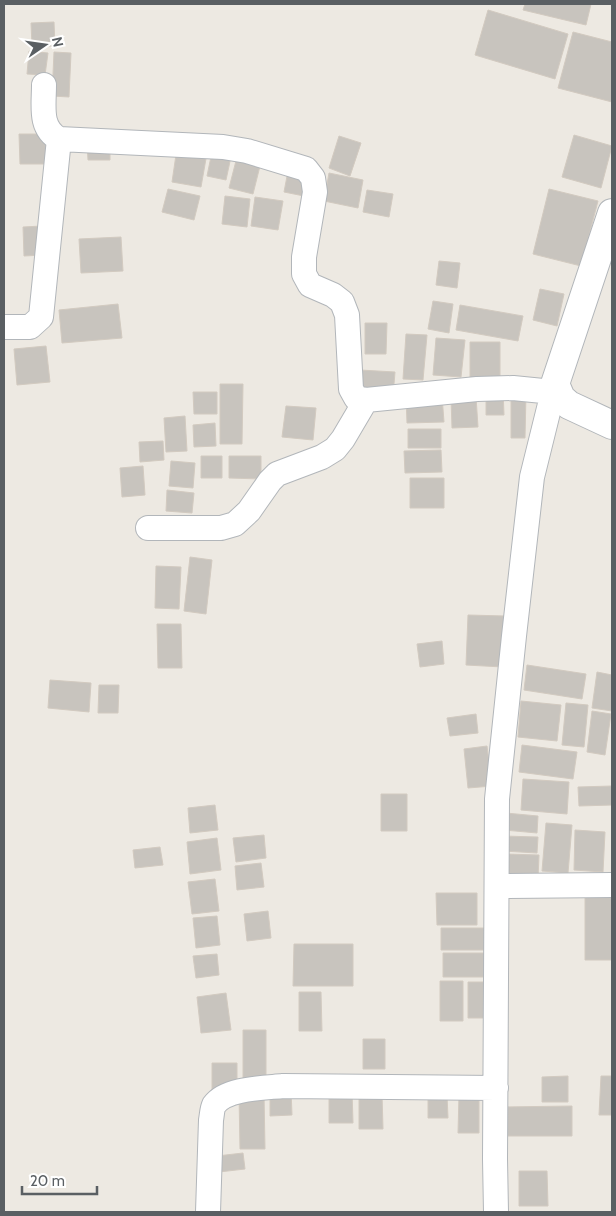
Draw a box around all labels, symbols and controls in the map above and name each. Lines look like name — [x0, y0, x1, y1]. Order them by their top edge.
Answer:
north arrow — [20, 20, 70, 70]
text: N — [48, 35, 68, 49]
scale bar — [22, 1164, 98, 1196]
text: 20 m — [30, 1172, 65, 1190]

